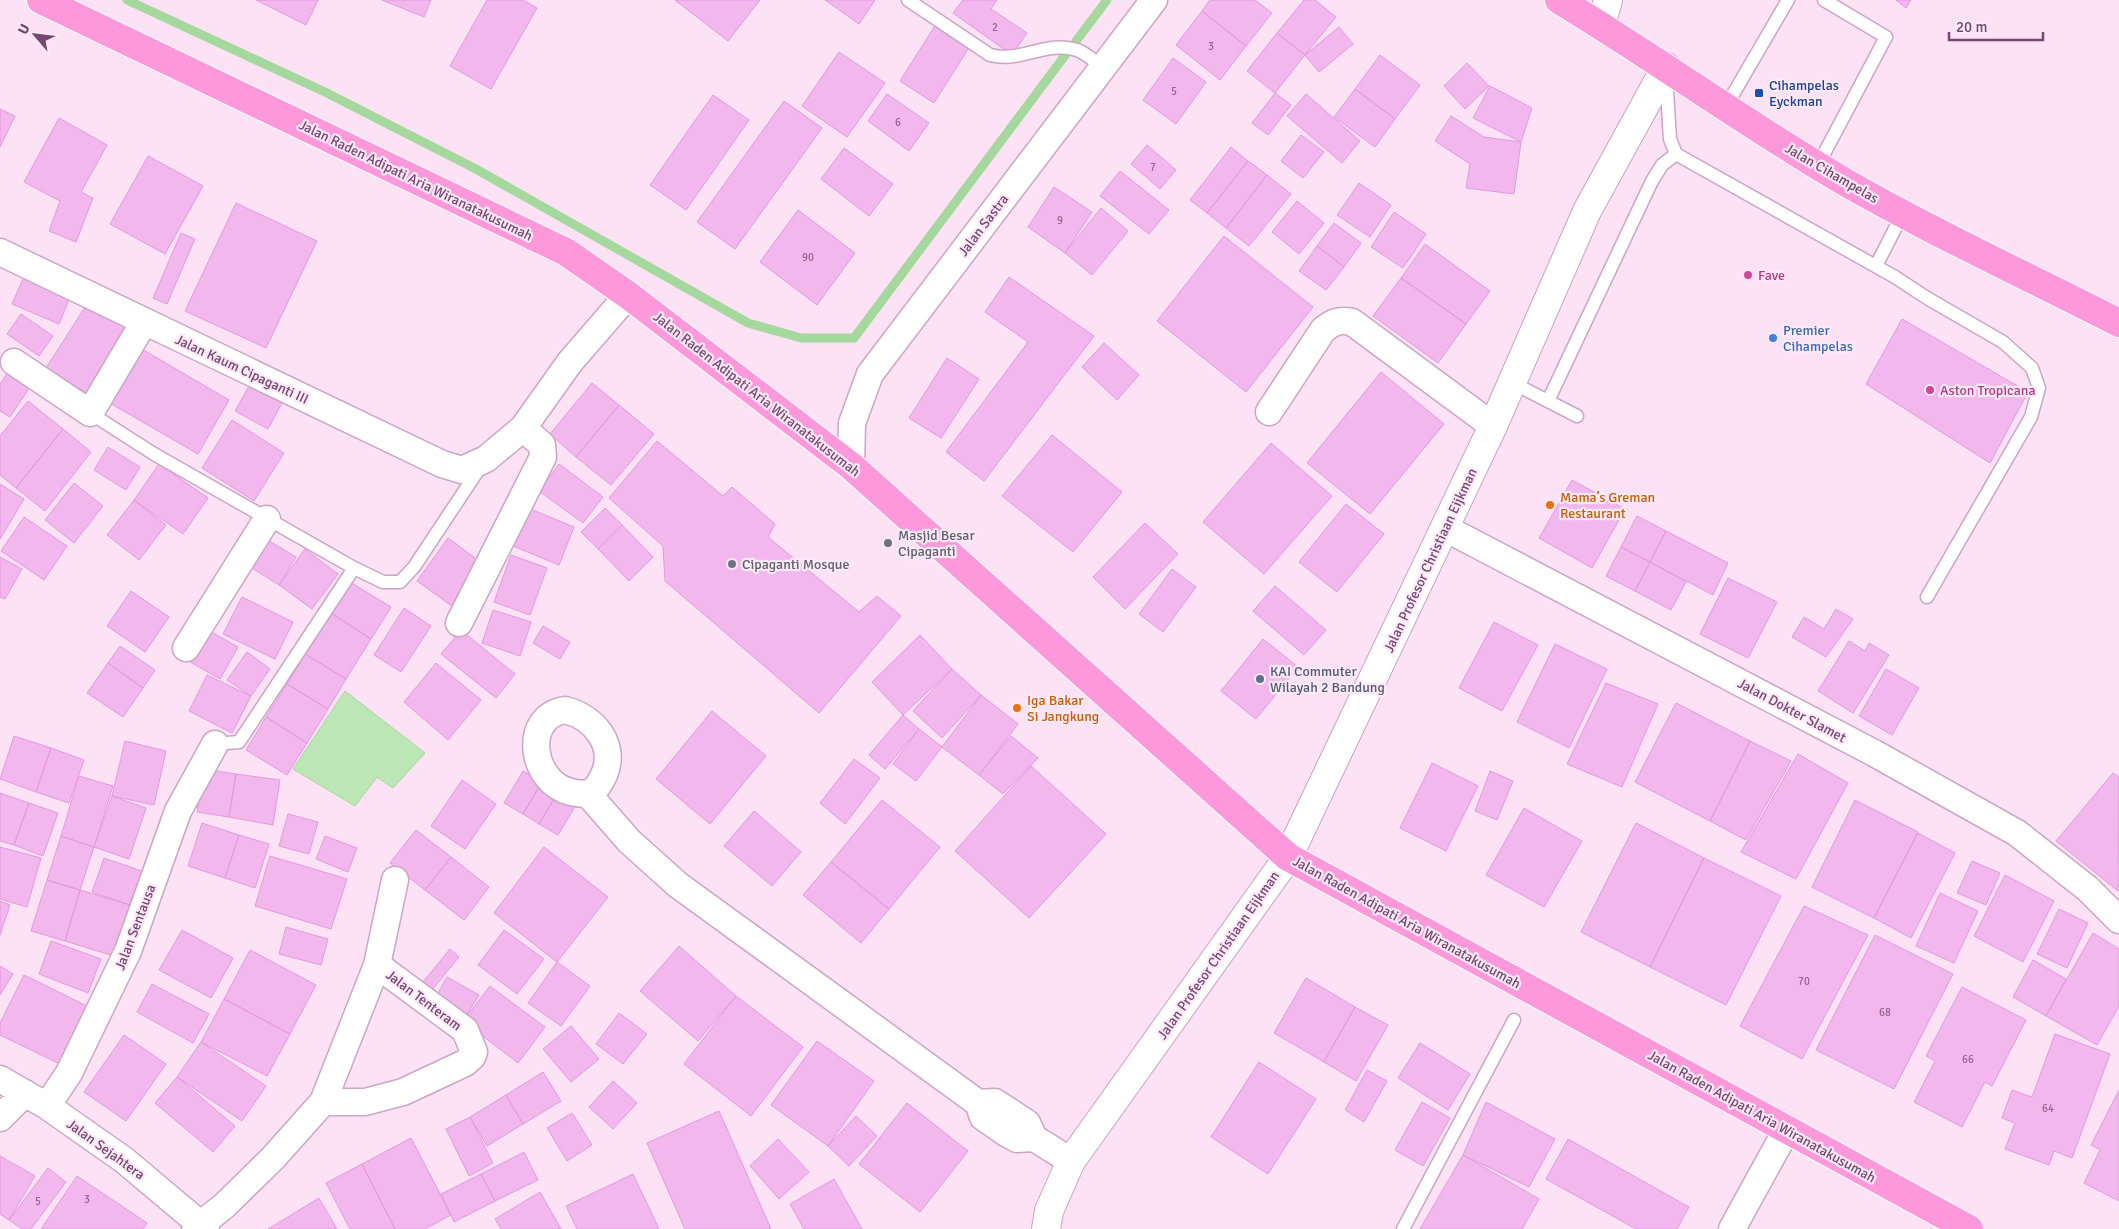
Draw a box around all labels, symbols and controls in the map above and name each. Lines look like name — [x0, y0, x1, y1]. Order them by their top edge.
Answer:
north arrow — [10, 10, 60, 60]
scale bar — [1949, 10, 2043, 42]
text: 20 m — [1956, 18, 1987, 36]
text: U — [14, 21, 34, 37]
house number: 2 — [992, 21, 998, 34]
house number: 3 — [1208, 40, 1214, 53]
place label: Cihampelas Eyckman — [1769, 77, 1839, 110]
house number: 5 — [1171, 85, 1177, 98]
marker: Cihampelas Eyckman — [1753, 87, 1765, 99]
street label: Jalan Raden Adipati Aria Wiranatakusumah — [296, 116, 535, 245]
house number: 6 — [895, 116, 901, 129]
street label: Jalan Cihampelas — [1782, 140, 1881, 207]
house number: 7 — [1150, 161, 1156, 174]
street label: Jalan Sastra — [955, 191, 1012, 260]
house number: 9 — [1057, 214, 1063, 227]
house number: 90 — [802, 251, 814, 264]
place label: Fave — [1758, 267, 1785, 284]
marker: Fave — [1742, 269, 1754, 281]
street label: Jalan Raden Adipati Aria Wiranatakusumah — [650, 308, 863, 480]
place label: Premier Cihampelas — [1783, 322, 1853, 355]
street label: Jalan Kaum Cipaganti III — [172, 331, 311, 408]
marker: Premier Cihampelas — [1767, 332, 1779, 344]
place label: Aston Tropicana — [1940, 382, 2035, 399]
marker: Aston Tropicana — [1924, 384, 1936, 396]
street label: Jalan Profesor Christiaan Eijkman — [1380, 465, 1481, 655]
place label: Mama’s Greman Restaurant — [1560, 489, 1655, 522]
marker: Mama’s Greman Restaurant — [1544, 499, 1556, 511]
place label: Masjid Besar Cipaganti — [898, 527, 975, 560]
marker: Masjid Besar Cipaganti — [882, 537, 894, 549]
place label: Cipaganti Mosque — [742, 556, 849, 573]
marker: Cipaganti Mosque — [726, 558, 738, 570]
place label: KAI Commuter Wilayah 2 Bandung — [1270, 663, 1385, 696]
marker: KAI Commuter Wilayah 2 Bandung — [1254, 673, 1266, 685]
street label: Jalan Dokter Slamet — [1735, 675, 1849, 746]
place label: Iga Bakar Si Jangkung — [1027, 692, 1099, 725]
marker: Iga Bakar Si Jangkung — [1011, 702, 1023, 714]
street label: Jalan Raden Adipati Aria Wiranatakusumah — [1290, 853, 1524, 992]
street label: Jalan Profesor Christiaan Eijkman — [1154, 868, 1283, 1043]
street label: Jalan Sentausa — [111, 882, 160, 972]
street label: Jalan Tenteram — [382, 966, 465, 1034]
house number: 70 — [1798, 975, 1810, 988]
house number: 68 — [1879, 1006, 1891, 1019]
street label: Jalan Raden Adipati Aria Wiranatakusumah — [1645, 1047, 1879, 1186]
house number: 66 — [1962, 1053, 1974, 1066]
house number: 64 — [2042, 1102, 2054, 1115]
street label: Jalan Sejahtera — [63, 1115, 148, 1183]
house number: 3 — [84, 1193, 90, 1206]
house number: 5 — [35, 1195, 41, 1208]

